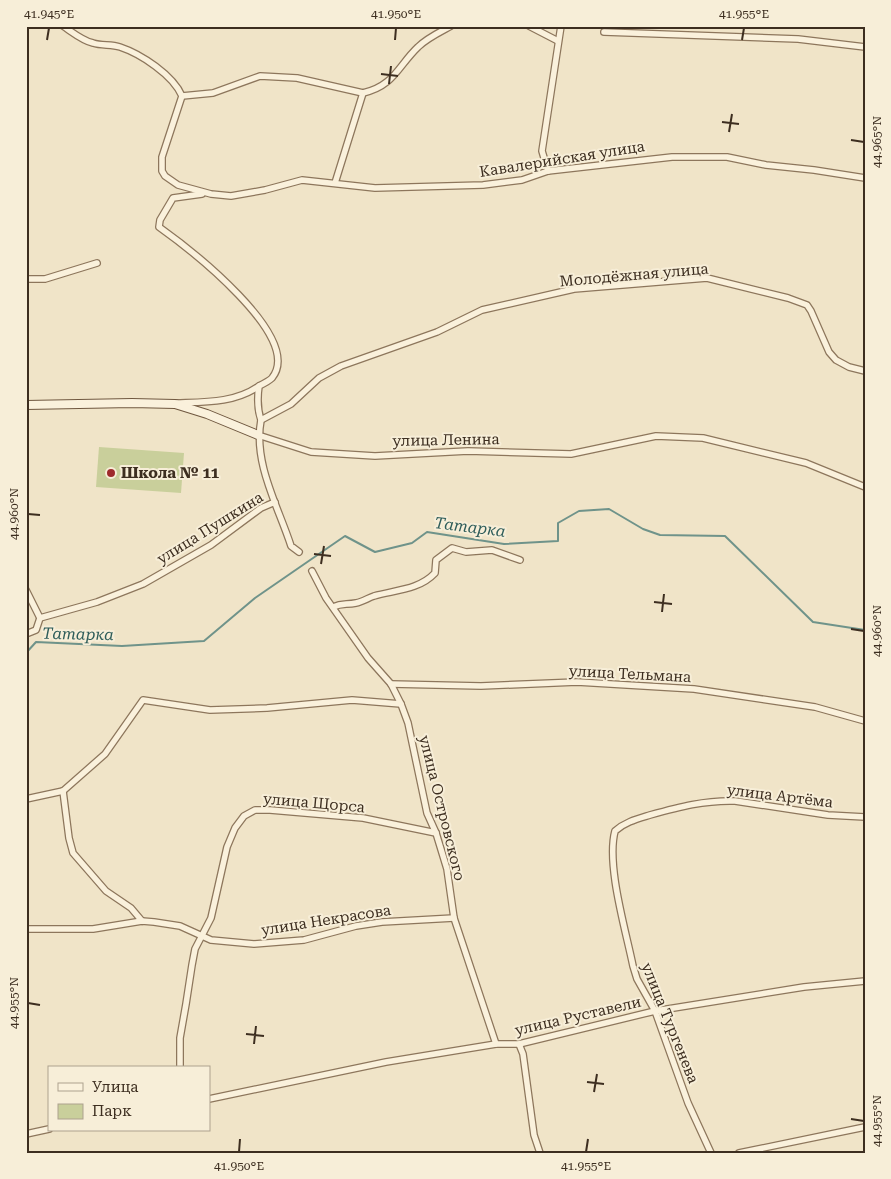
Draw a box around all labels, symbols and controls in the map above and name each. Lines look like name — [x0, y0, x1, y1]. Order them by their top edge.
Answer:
text: 41.945°E — [24, 7, 74, 21]
text: 41.950°E — [371, 7, 421, 21]
text: 41.955°E — [719, 7, 769, 21]
text: 44.965°N — [870, 116, 884, 168]
street label: Кавалерийская улица — [478, 137, 646, 181]
street label: Молодёжная улица — [559, 260, 709, 290]
street label: улица Ленина — [392, 430, 500, 450]
place label: Школа № 11 — [121, 464, 220, 482]
marker: Школа № 11 — [105, 467, 117, 479]
text: 44.960°N — [7, 488, 21, 540]
street label: улица Пушкина — [154, 488, 266, 568]
water label: Татарка — [433, 513, 507, 541]
text: 44.960°N — [870, 605, 884, 657]
water label: Татарка — [42, 624, 114, 644]
street label: улица Тельмана — [568, 662, 692, 686]
street label: улица Островского — [415, 733, 469, 883]
street label: улица Артёма — [726, 781, 834, 811]
street label: улица Щорса — [262, 790, 366, 816]
street label: улица Некрасова — [260, 901, 392, 939]
street label: улица Тургенева — [638, 960, 702, 1086]
text: 44.955°N — [7, 977, 21, 1029]
street label: улица Руставели — [513, 993, 643, 1039]
legend — [48, 1066, 210, 1132]
text: Улица — [92, 1078, 138, 1096]
text: 44.955°N — [870, 1095, 884, 1147]
text: Парк — [92, 1102, 132, 1120]
text: 41.950°E — [214, 1159, 264, 1173]
text: 41.955°E — [561, 1159, 611, 1173]

